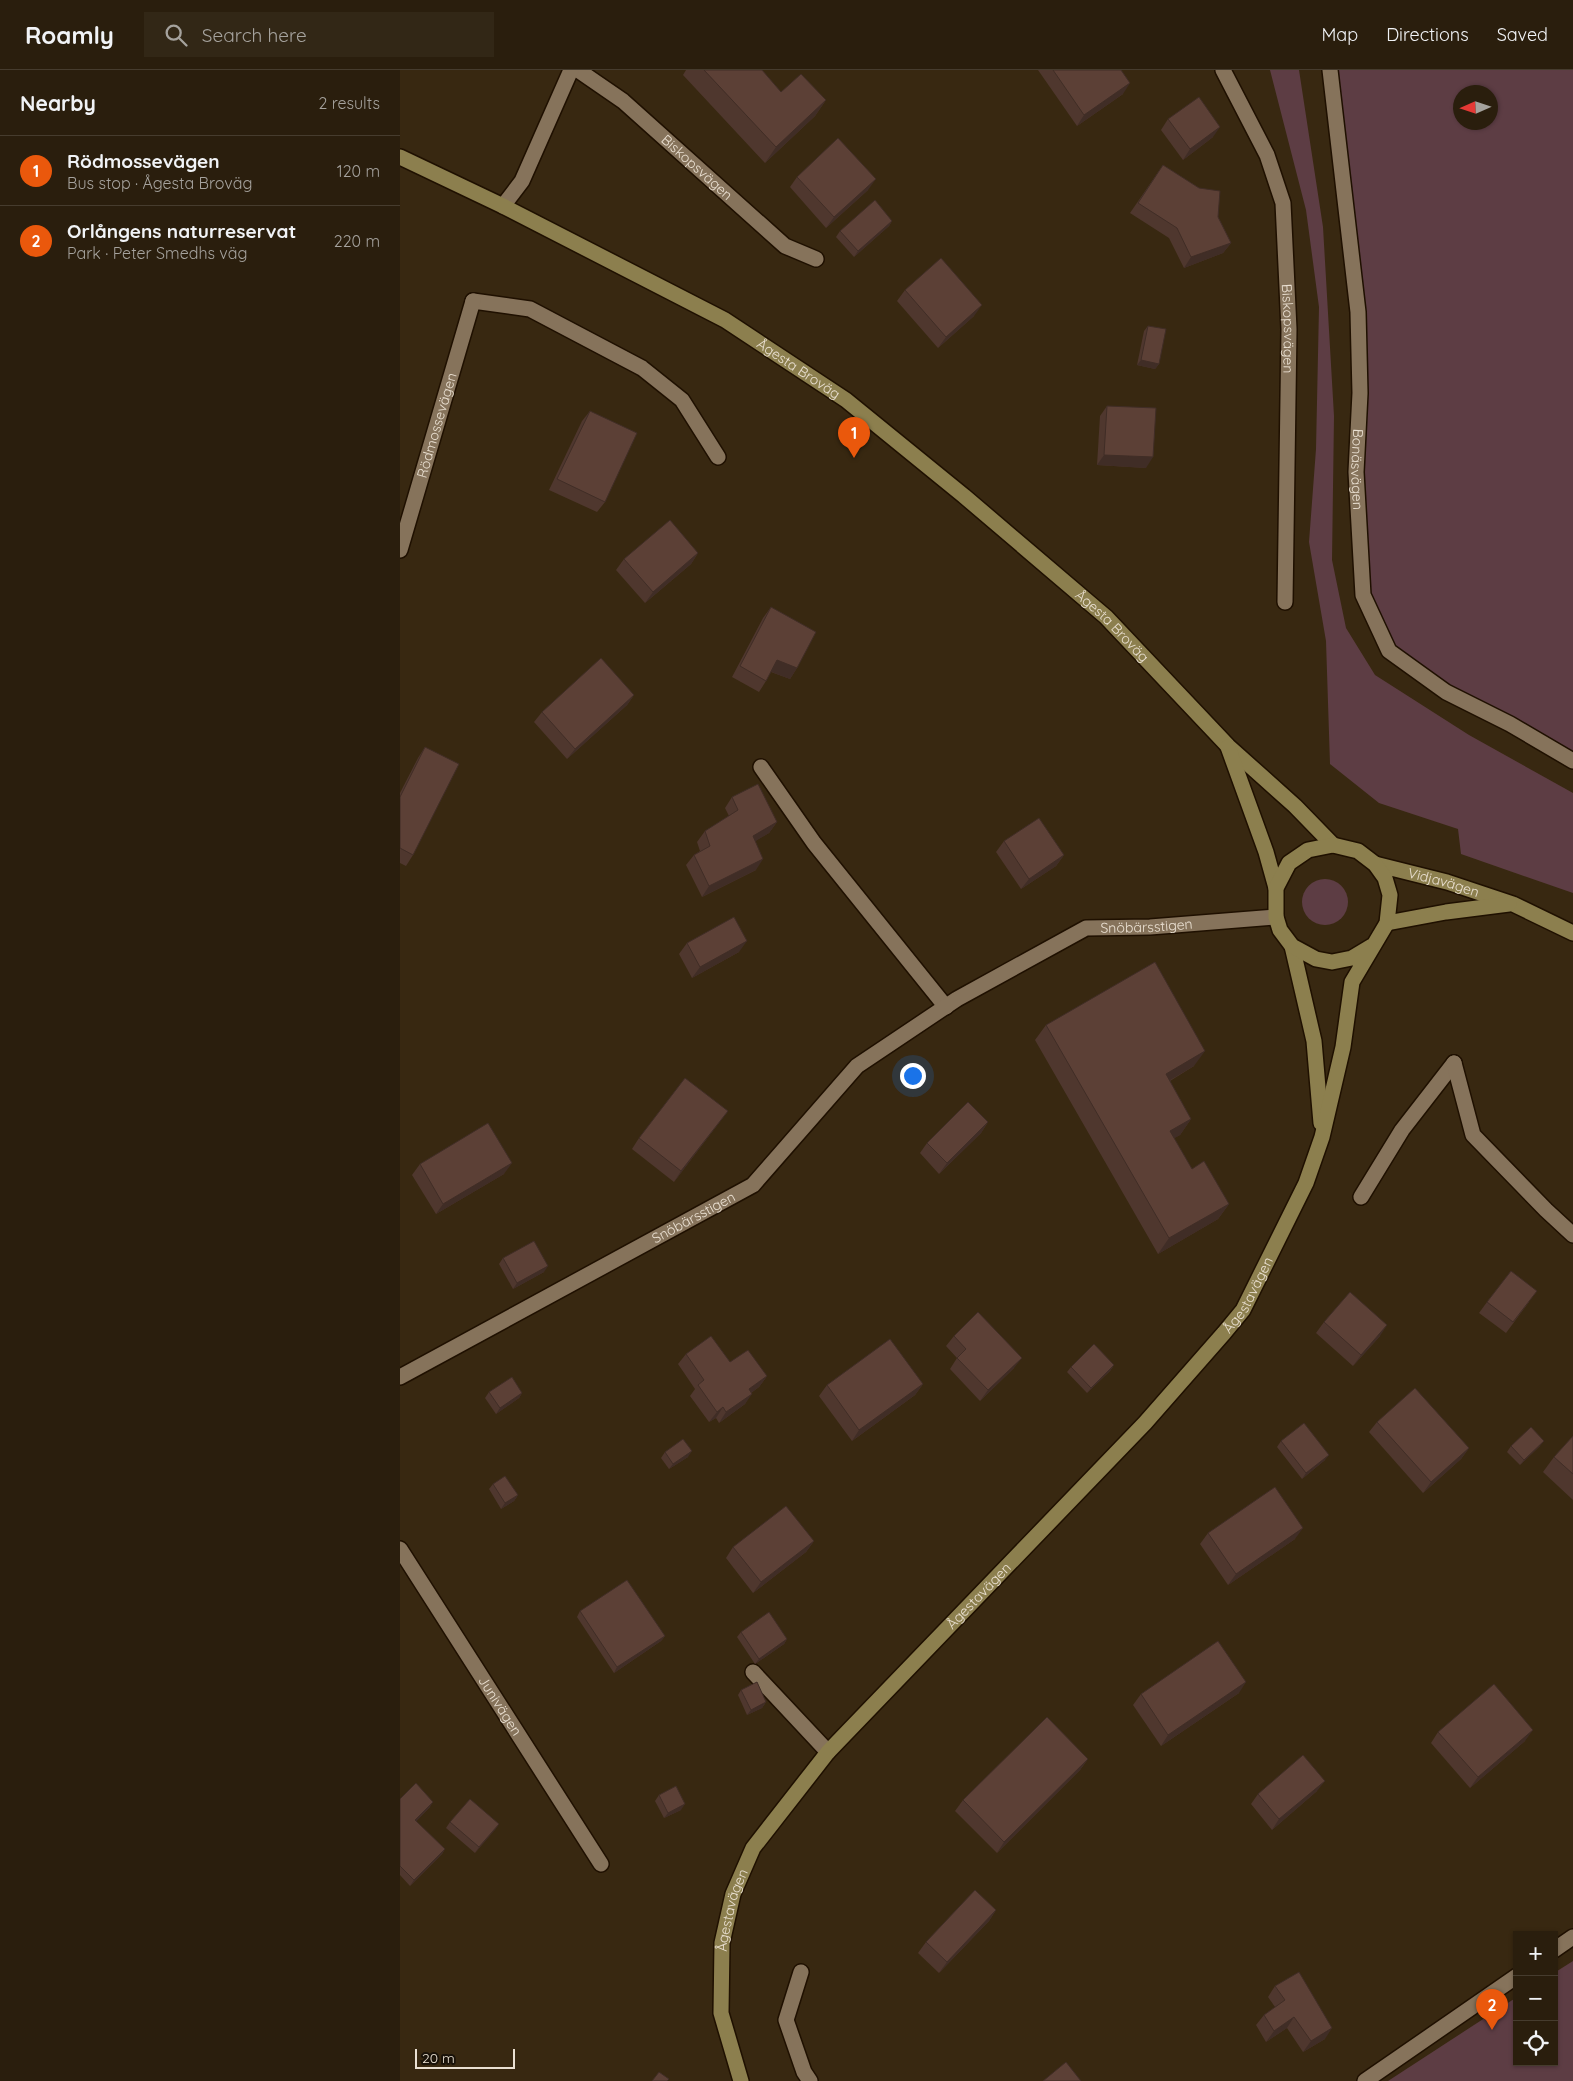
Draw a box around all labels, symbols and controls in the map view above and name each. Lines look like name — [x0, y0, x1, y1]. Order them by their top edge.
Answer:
search box — [144, 12, 494, 57]
text: Roamly — [25, 20, 114, 50]
icon: search — [162, 21, 190, 49]
text: Search here — [202, 23, 307, 47]
text: Map — [1321, 23, 1358, 46]
text: Directions — [1386, 23, 1469, 46]
text: Saved — [1497, 23, 1548, 46]
north arrow — [1453, 85, 1498, 130]
text: Nearby — [20, 90, 96, 116]
text: 2 results — [318, 93, 380, 113]
street label: Biskopsvägen — [658, 131, 736, 204]
text: Rödmossevägen — [67, 149, 220, 173]
text: 1 — [33, 161, 39, 181]
text: 120 m — [337, 161, 380, 181]
text: Bus stop · Ågesta Broväg — [67, 173, 252, 193]
text: Orlångens naturreservat — [67, 219, 296, 243]
text: 2 — [31, 231, 41, 251]
text: 220 m — [334, 231, 380, 251]
text: Park · Peter Smedhs väg — [67, 243, 247, 263]
street label: Biskopsvägen — [1278, 283, 1298, 374]
street label: Ågesta Broväg — [754, 335, 844, 403]
street label: Rödmossevägen — [413, 370, 461, 480]
pin: 1 — [838, 417, 870, 458]
street label: Bonäsvägen — [1347, 428, 1367, 510]
street label: Ågesta Broväg — [1072, 586, 1153, 666]
street label: Vidjavägen — [1406, 864, 1482, 901]
street label: Snöbärsstigen — [1100, 915, 1193, 937]
your location — [900, 1063, 926, 1089]
street label: Snöbärsstigen — [649, 1187, 738, 1247]
street label: Ågestavägen — [1219, 1254, 1277, 1337]
street label: Ågestavägen — [942, 1559, 1015, 1633]
street label: Junivägen — [474, 1673, 526, 1739]
street label: Ågestavägen — [713, 1866, 752, 1952]
map controls — [1513, 1931, 1558, 2066]
button: + — [1513, 1931, 1558, 1976]
button: − — [1513, 1976, 1558, 2021]
pin: 2 — [1476, 1989, 1508, 2030]
button: locate — [1513, 2021, 1558, 2066]
scale bar — [415, 2046, 515, 2069]
text: 20 m — [422, 2049, 455, 2067]

